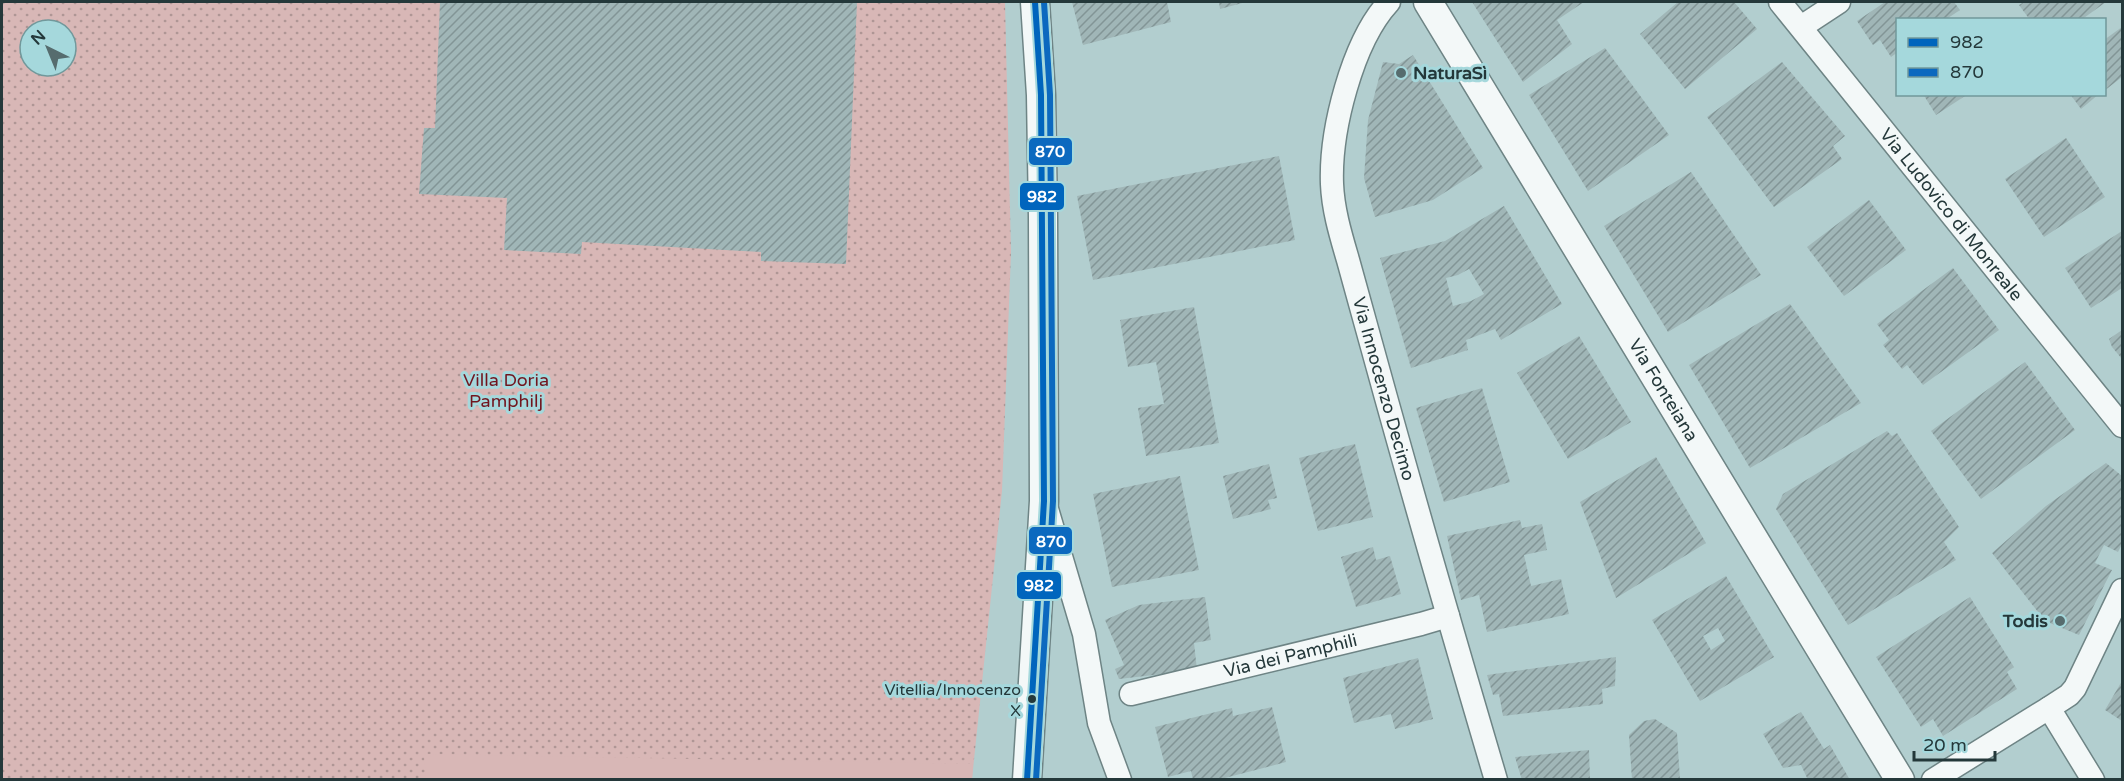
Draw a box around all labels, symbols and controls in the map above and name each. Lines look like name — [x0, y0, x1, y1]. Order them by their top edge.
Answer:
north arrow — [18, 18, 78, 78]
legend — [1896, 18, 2106, 96]
text: N — [27, 26, 50, 49]
text: 982 — [1950, 31, 1984, 53]
text: 870 — [1950, 61, 1984, 83]
place label: NaturaSì — [1413, 62, 1487, 84]
marker: NaturaSì — [1394, 66, 1408, 80]
street label: Via Ludovico di Monreale — [1875, 124, 2028, 305]
line badge: 870 — [1028, 137, 1073, 166]
text: 870 — [1035, 142, 1065, 162]
line badge: 982 — [1019, 182, 1065, 211]
text: 982 — [1027, 187, 1057, 207]
street label: Via Innocenzo Decimo — [1348, 295, 1420, 483]
street label: Via Fonteiana — [1624, 335, 1703, 446]
park label: Villa Doria Pamphilj — [463, 369, 549, 412]
line badge: 870 — [1028, 526, 1073, 555]
text: 870 — [1036, 532, 1066, 552]
line badge: 982 — [1016, 571, 1062, 600]
text: 982 — [1024, 576, 1054, 596]
place label: Todis — [2002, 610, 2048, 632]
marker: Todis — [2053, 614, 2067, 628]
street label: Via dei Pamphili — [1222, 629, 1359, 682]
place label: Vitellia/Innocenzo X — [884, 680, 1021, 721]
marker: Vitellia/Innocenzo X — [1026, 693, 1038, 705]
scale bar — [1914, 724, 1995, 762]
text: 20 m — [1923, 734, 1967, 756]

